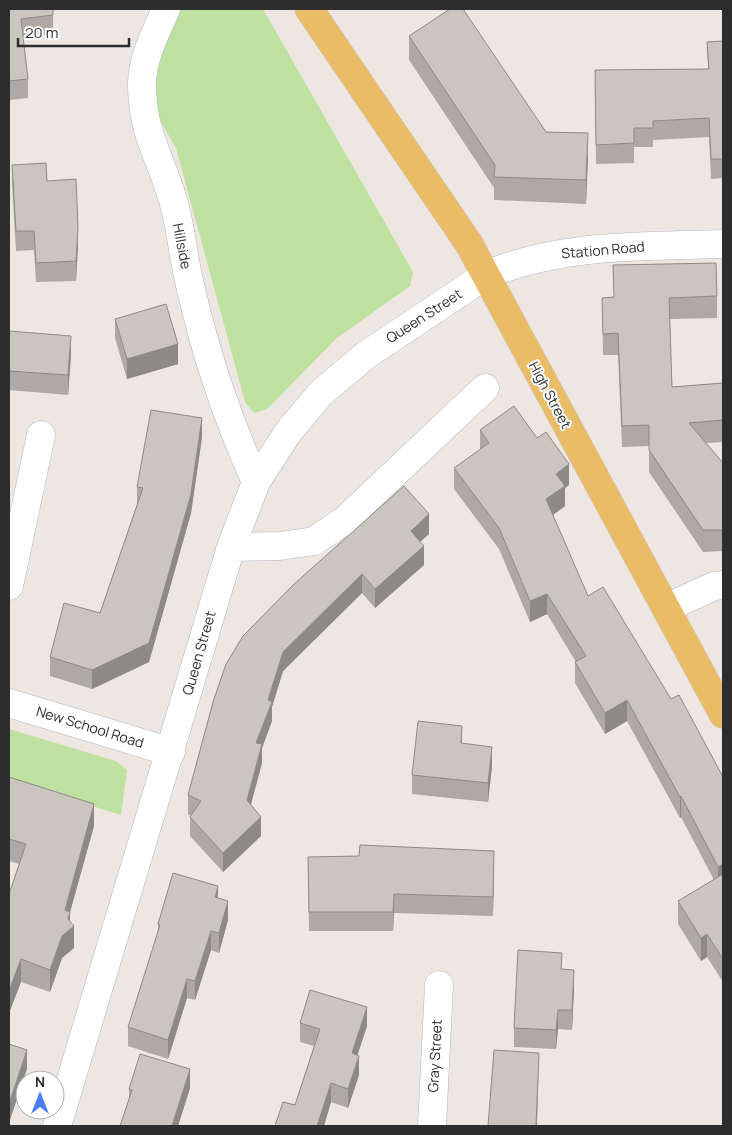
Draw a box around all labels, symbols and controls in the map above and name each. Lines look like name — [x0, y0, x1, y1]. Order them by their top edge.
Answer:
scale bar — [18, 15, 129, 47]
text: 20 m — [25, 22, 58, 43]
street label: Hillside — [169, 221, 196, 271]
street label: Station Road — [561, 236, 645, 263]
street label: Queen Street — [382, 284, 466, 347]
street label: High Street — [525, 358, 576, 432]
street label: Queen Street — [177, 608, 220, 697]
street label: New School Road — [34, 701, 146, 752]
street label: Gray Street — [423, 1018, 446, 1093]
north arrow — [15, 1070, 65, 1120]
text: N — [35, 1072, 45, 1091]

